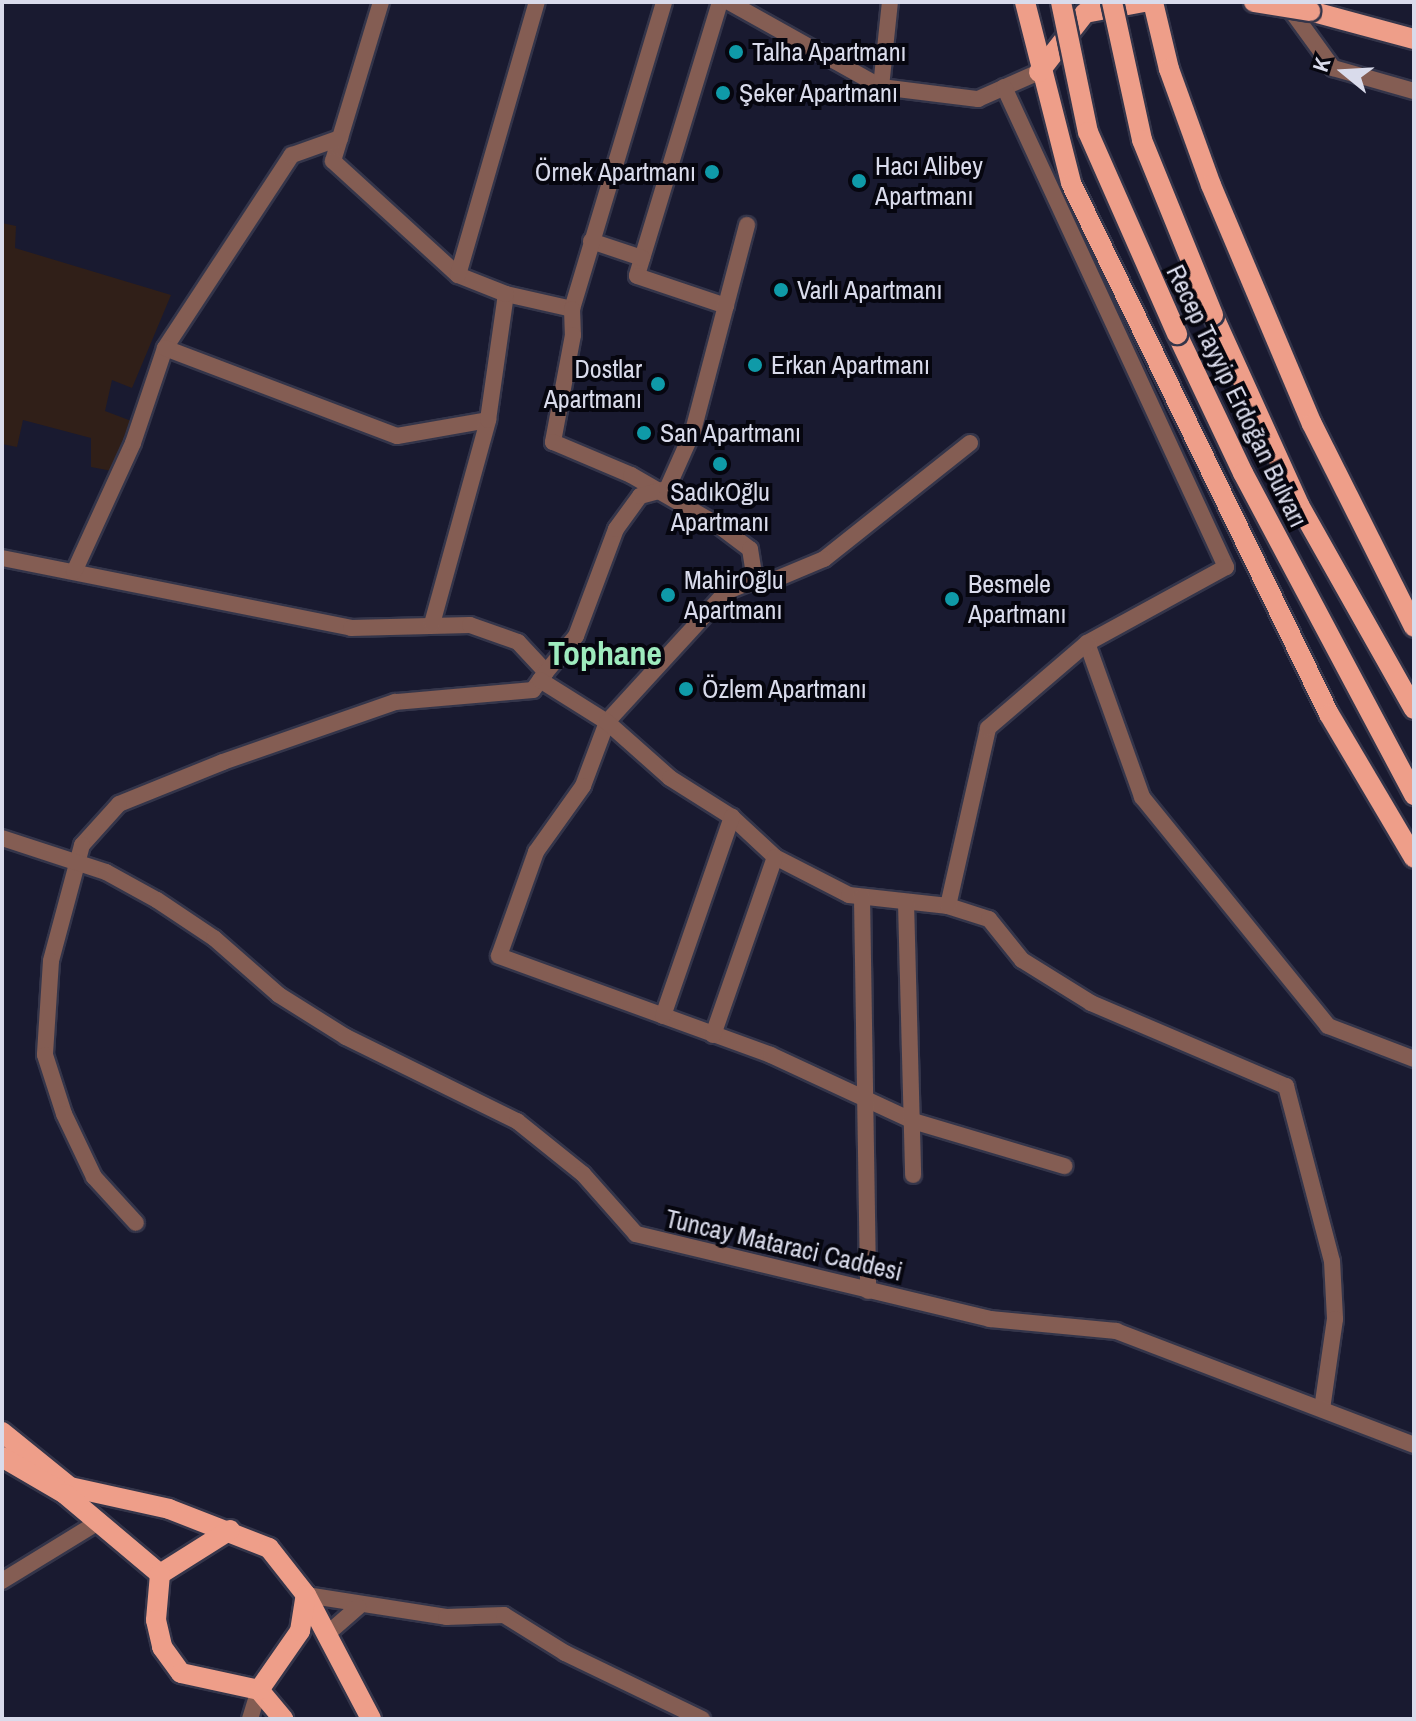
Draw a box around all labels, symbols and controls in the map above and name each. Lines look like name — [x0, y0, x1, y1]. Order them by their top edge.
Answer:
north arrow — [1304, 32, 1384, 112]
place label: Talha Apartmanı — [752, 36, 908, 68]
marker: Talha Apartmanı — [727, 43, 745, 61]
text: K — [1305, 54, 1337, 75]
place label: Şeker Apartmanı — [739, 77, 899, 109]
marker: Şeker Apartmanı — [714, 84, 732, 102]
place label: Hacı Alibey Apartmanı — [875, 150, 984, 212]
place label: Örnek Apartmanı — [534, 156, 696, 188]
marker: Örnek Apartmanı — [703, 163, 721, 181]
marker: Hacı Alibey Apartmanı — [850, 172, 868, 190]
street label: Recep Tayyip Erdoğan Bulvarı — [1160, 260, 1314, 532]
place label: Varlı Apartmanı — [797, 274, 944, 306]
marker: Varlı Apartmanı — [772, 281, 790, 299]
place label: Erkan Apartmanı — [771, 349, 931, 381]
place label: Dostlar Apartmanı — [544, 353, 642, 414]
marker: Erkan Apartmanı — [746, 356, 764, 374]
marker: Dostlar Apartmanı — [649, 375, 667, 393]
place label: San Apartmanı — [660, 417, 802, 449]
marker: San Apartmanı — [635, 424, 653, 442]
marker: SadıkOğlu Apartmanı — [711, 455, 729, 473]
place label: SadıkOğlu Apartmanı — [670, 476, 770, 538]
place label: MahirOğlu Apartmanı — [684, 564, 784, 626]
place label: Besmele Apartmanı — [968, 568, 1066, 630]
marker: MahirOğlu Apartmanı — [659, 586, 677, 604]
marker: Besmele Apartmanı — [943, 590, 961, 608]
district label: Tophane — [548, 634, 662, 674]
place label: Özlem Apartmanı — [702, 673, 868, 705]
marker: Özlem Apartmanı — [677, 680, 695, 698]
street label: Tuncay Mataraci Caddesi — [662, 1203, 906, 1287]

